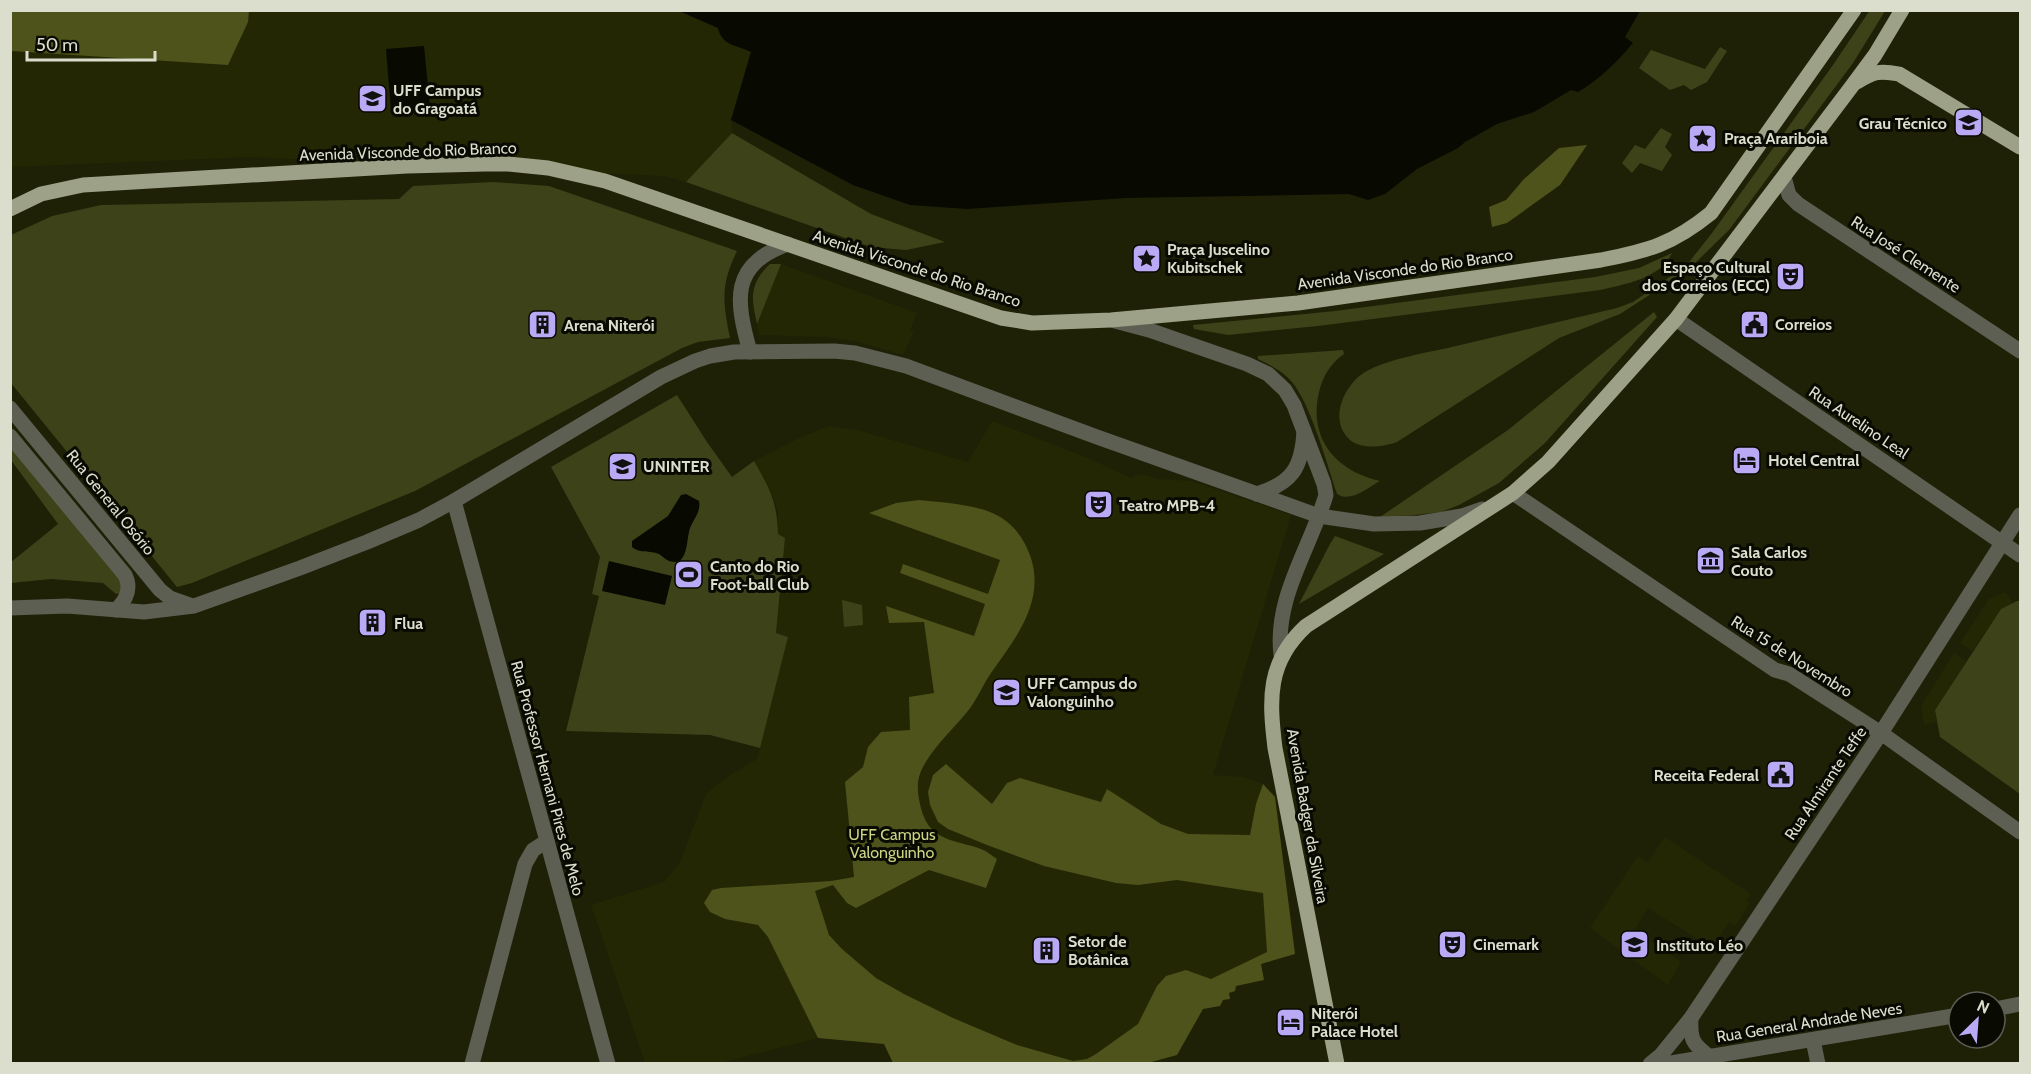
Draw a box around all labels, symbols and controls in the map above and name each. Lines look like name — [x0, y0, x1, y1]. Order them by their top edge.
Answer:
scale bar — [27, 24, 154, 62]
text: 50 m — [36, 34, 78, 56]
place label: UFF Campus do Gragoatá — [393, 81, 481, 118]
school or university icon: UFF Campus do Gragoatá — [356, 83, 388, 115]
school or university icon: Grau Técnico — [1952, 107, 1984, 139]
place label: Grau Técnico — [1859, 114, 1947, 133]
place icon: Praça Arariboia — [1687, 122, 1719, 154]
place label: Praça Arariboia — [1724, 129, 1828, 148]
street label: Avenida Visconde do Rio Branco — [299, 138, 517, 165]
street label: Rua José Clemente — [1848, 212, 1964, 297]
street label: Avenida Visconde do Rio Branco — [811, 226, 1023, 311]
place label: Praça Juscelino Kubitschek — [1167, 240, 1270, 277]
place icon: Praça Juscelino Kubitschek — [1130, 242, 1162, 274]
street label: Avenida Visconde do Rio Branco — [1296, 245, 1514, 294]
place label: Espaço Cultural dos Correios (ECC) — [1642, 258, 1770, 295]
theatre icon: Espaço Cultural dos Correios (ECC) — [1775, 260, 1807, 292]
public building icon: Correios — [1738, 308, 1770, 340]
building icon: Arena Niterói — [527, 309, 559, 341]
place label: Correios — [1775, 315, 1832, 334]
place label: Arena Niterói — [564, 316, 655, 335]
street label: Rua Aurelino Leal — [1805, 382, 1912, 463]
hotel icon: Hotel Central — [1731, 444, 1763, 476]
street label: Rua General Osório — [62, 446, 159, 559]
school or university icon: UNINTER — [606, 450, 638, 482]
place label: Hotel Central — [1768, 451, 1859, 470]
place label: UNINTER — [643, 457, 710, 476]
theatre icon: Teatro MPB-4 — [1082, 489, 1114, 521]
place label: Teatro MPB-4 — [1119, 496, 1216, 515]
place label: Sala Carlos Couto — [1731, 543, 1807, 580]
museum icon: Sala Carlos Couto — [1694, 545, 1726, 577]
place label: Canto do Rio Foot-ball Club — [710, 557, 809, 594]
sports icon: Canto do Rio Foot-ball Club — [673, 559, 705, 591]
building icon: Flua — [357, 607, 389, 639]
street label: Rua 15 de Novembro — [1728, 611, 1856, 702]
place label: Flua — [394, 614, 423, 633]
street label: Rua Professor Hernani Pires de Melo — [507, 659, 588, 898]
place label: UFF Campus do Valonguinho — [1027, 674, 1137, 711]
school or university icon: UFF Campus do Valonguinho — [990, 676, 1022, 708]
street label: Rua Almirante Teffe — [1780, 723, 1870, 844]
street label: Avenida Badger da Silveira — [1283, 727, 1332, 905]
public building icon: Receita Federal — [1764, 759, 1796, 791]
place label: Receita Federal — [1654, 766, 1759, 785]
park label: UFF Campus Valonguinho — [848, 825, 936, 862]
theatre icon: Cinemark — [1436, 928, 1468, 960]
school or university icon: Instituto Léo — [1619, 929, 1651, 961]
place label: Setor de Botânica — [1068, 932, 1128, 969]
building icon: Setor de Botânica — [1031, 934, 1063, 966]
place label: Cinemark — [1473, 935, 1539, 954]
place label: Instituto Léo — [1656, 936, 1743, 955]
north arrow — [1947, 990, 2007, 1050]
text: N — [1974, 996, 1992, 1018]
street label: Rua General Andrade Neves — [1715, 998, 1904, 1047]
place label: Niterói Palace Hotel — [1311, 1004, 1398, 1041]
hotel icon: Niterói Palace Hotel — [1274, 1006, 1306, 1038]

